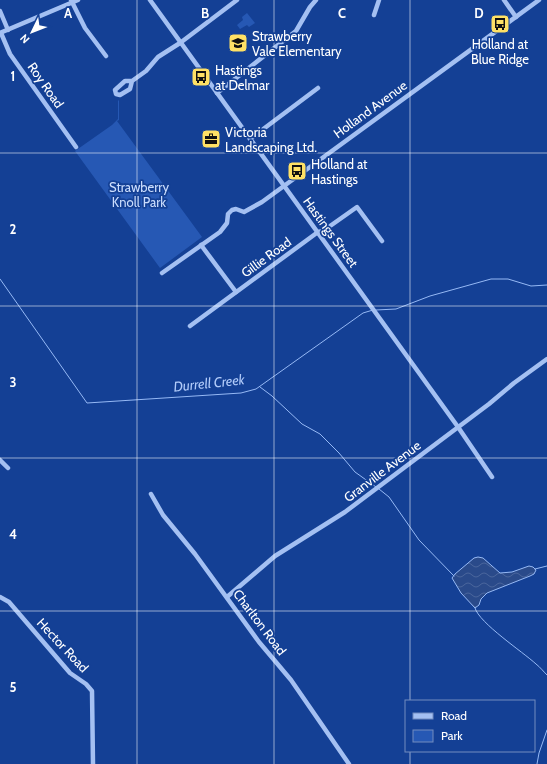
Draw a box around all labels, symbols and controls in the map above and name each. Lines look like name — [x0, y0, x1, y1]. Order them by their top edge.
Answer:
text: A — [64, 5, 73, 21]
text: B — [201, 5, 209, 21]
text: C — [338, 5, 346, 21]
text: D — [474, 5, 484, 21]
north arrow — [12, 12, 52, 52]
bus stop icon: Holland at Blue Ridge — [489, 13, 511, 35]
place label: Strawberry Vale Elementary — [252, 28, 342, 59]
text: N — [17, 31, 32, 46]
school or university icon: Strawberry Vale Elementary — [227, 32, 249, 54]
place label: Holland at Blue Ridge — [471, 36, 529, 67]
street label: Roy Road — [24, 59, 68, 111]
place label: Hastings at Delmar — [215, 62, 270, 93]
bus stop icon: Hastings at Delmar — [190, 66, 212, 88]
text: 1 — [11, 68, 15, 84]
street label: Holland Avenue — [330, 77, 410, 141]
place label: Victoria Landscaping Ltd. — [225, 124, 317, 155]
office icon: Victoria Landscaping Ltd. — [200, 128, 222, 150]
place label: Holland at Hastings — [311, 156, 368, 187]
bus stop icon: Holland at Hastings — [286, 160, 308, 182]
park label: Strawberry Knoll Park — [109, 179, 169, 210]
street label: Hastings Street — [300, 194, 362, 271]
text: 2 — [10, 221, 17, 237]
street label: Gillie Road — [238, 233, 294, 281]
water label: Durrell Creek — [173, 370, 246, 396]
text: 3 — [9, 374, 17, 390]
street label: Granville Avenue — [340, 437, 424, 505]
text: 4 — [9, 526, 17, 542]
street label: Charlton Road — [230, 586, 290, 658]
street label: Hector Road — [34, 615, 92, 675]
text: 5 — [10, 679, 17, 695]
legend — [405, 700, 535, 752]
text: Road — [441, 708, 467, 723]
text: Park — [441, 728, 463, 743]

